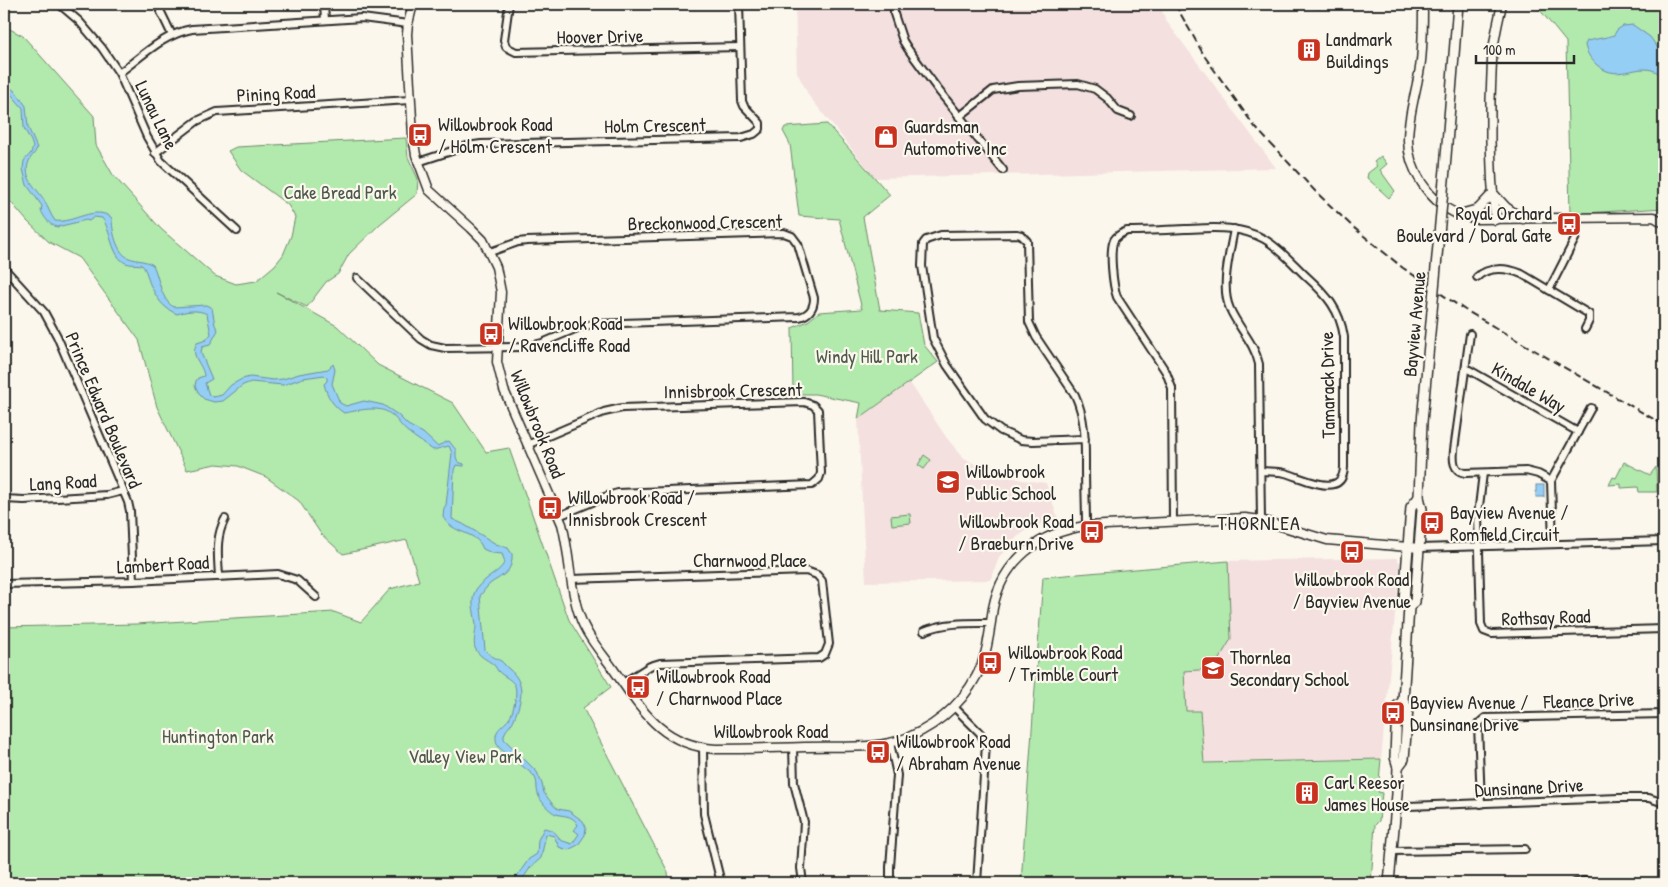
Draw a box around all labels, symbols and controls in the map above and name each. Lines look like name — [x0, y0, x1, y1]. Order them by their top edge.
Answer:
street label: Hoover Drive — [556, 22, 644, 50]
place label: Landmark Buildings — [1326, 26, 1392, 74]
scale bar — [1476, 32, 1573, 64]
building icon: Landmark Buildings — [1296, 37, 1322, 63]
text: 100 m — [1483, 39, 1516, 60]
street label: Lunau Lane — [129, 76, 185, 154]
street label: Pining Road — [236, 78, 317, 108]
place label: Willowbrook Road / Holm Crescent — [438, 111, 553, 159]
street label: Holm Crescent — [604, 111, 706, 139]
place label: Guardsman Automotive Inc — [904, 113, 1007, 161]
bus stop icon: Willowbrook Road / Holm Crescent — [407, 122, 433, 148]
shop icon: Guardsman Automotive Inc — [873, 124, 899, 150]
park label: Cake Bread Park — [283, 179, 397, 205]
place label: Royal Orchard Boulevard / Doral Gate — [1396, 200, 1553, 248]
street label: Breckonwood Crescent — [627, 208, 783, 236]
bus stop icon: Royal Orchard Boulevard / Doral Gate — [1556, 211, 1582, 237]
street label: Bayview Avenue — [1396, 270, 1432, 378]
place label: Willowbrook Road / Ravencliffe Road — [508, 310, 631, 358]
bus stop icon: Willowbrook Road / Ravencliffe Road — [478, 321, 504, 347]
street label: Prince Edward Boulevard — [59, 328, 149, 492]
street label: Tamarack Drive — [1313, 331, 1341, 439]
park label: Windy Hill Park — [816, 343, 918, 369]
street label: Kindale Way — [1487, 355, 1571, 419]
street label: Willowbrook Road — [505, 366, 572, 482]
street label: Innisbrook Crescent — [663, 376, 803, 404]
place label: Willowbrook Public School — [966, 458, 1057, 506]
street label: Lang Road — [29, 467, 98, 497]
school or university icon: Willowbrook Public School — [935, 469, 961, 495]
place label: Willowbrook Road / Innisbrook Crescent — [568, 484, 707, 532]
bus stop icon: Willowbrook Road / Innisbrook Crescent — [537, 495, 563, 521]
place label: Bayview Avenue / Romfield Circuit — [1450, 499, 1568, 547]
place label: Willowbrook Road / Braeburn Drive — [958, 508, 1075, 556]
district label: THORNLEA — [1217, 509, 1301, 536]
bus stop icon: Bayview Avenue / Romfield Circuit — [1419, 510, 1445, 536]
bus stop icon: Willowbrook Road / Braeburn Drive — [1079, 519, 1105, 545]
bus stop icon: Willowbrook Road / Bayview Avenue — [1339, 539, 1365, 565]
street label: Charnwood Place — [693, 547, 808, 573]
street label: Lambert Road — [116, 549, 210, 579]
place label: Willowbrook Road / Bayview Avenue — [1293, 566, 1412, 614]
street label: Rothsay Road — [1501, 602, 1592, 632]
place label: Willowbrook Road / Trimble Court — [1008, 639, 1123, 687]
place label: Thornlea Secondary School — [1230, 644, 1350, 692]
bus stop icon: Willowbrook Road / Trimble Court — [977, 650, 1003, 676]
school or university icon: Thornlea Secondary School — [1200, 655, 1226, 681]
place label: Willowbrook Road / Charnwood Place — [656, 663, 783, 711]
bus stop icon: Willowbrook Road / Charnwood Place — [625, 674, 651, 700]
street label: Fleance Drive — [1542, 685, 1635, 715]
place label: Bayview Avenue / Dunsinane Drive — [1410, 689, 1528, 737]
bus stop icon: Bayview Avenue / Dunsinane Drive — [1380, 700, 1406, 726]
street label: Willowbrook Road — [714, 718, 829, 744]
park label: Huntington Park — [162, 723, 274, 749]
place label: Willowbrook Road / Abraham Avenue — [896, 728, 1022, 776]
bus stop icon: Willowbrook Road / Abraham Avenue — [865, 739, 891, 765]
park label: Valley View Park — [408, 743, 522, 769]
place label: Carl Reesor James House — [1324, 769, 1410, 817]
street label: Dunsinane Drive — [1474, 771, 1585, 803]
building icon: Carl Reesor James House — [1294, 780, 1320, 806]

